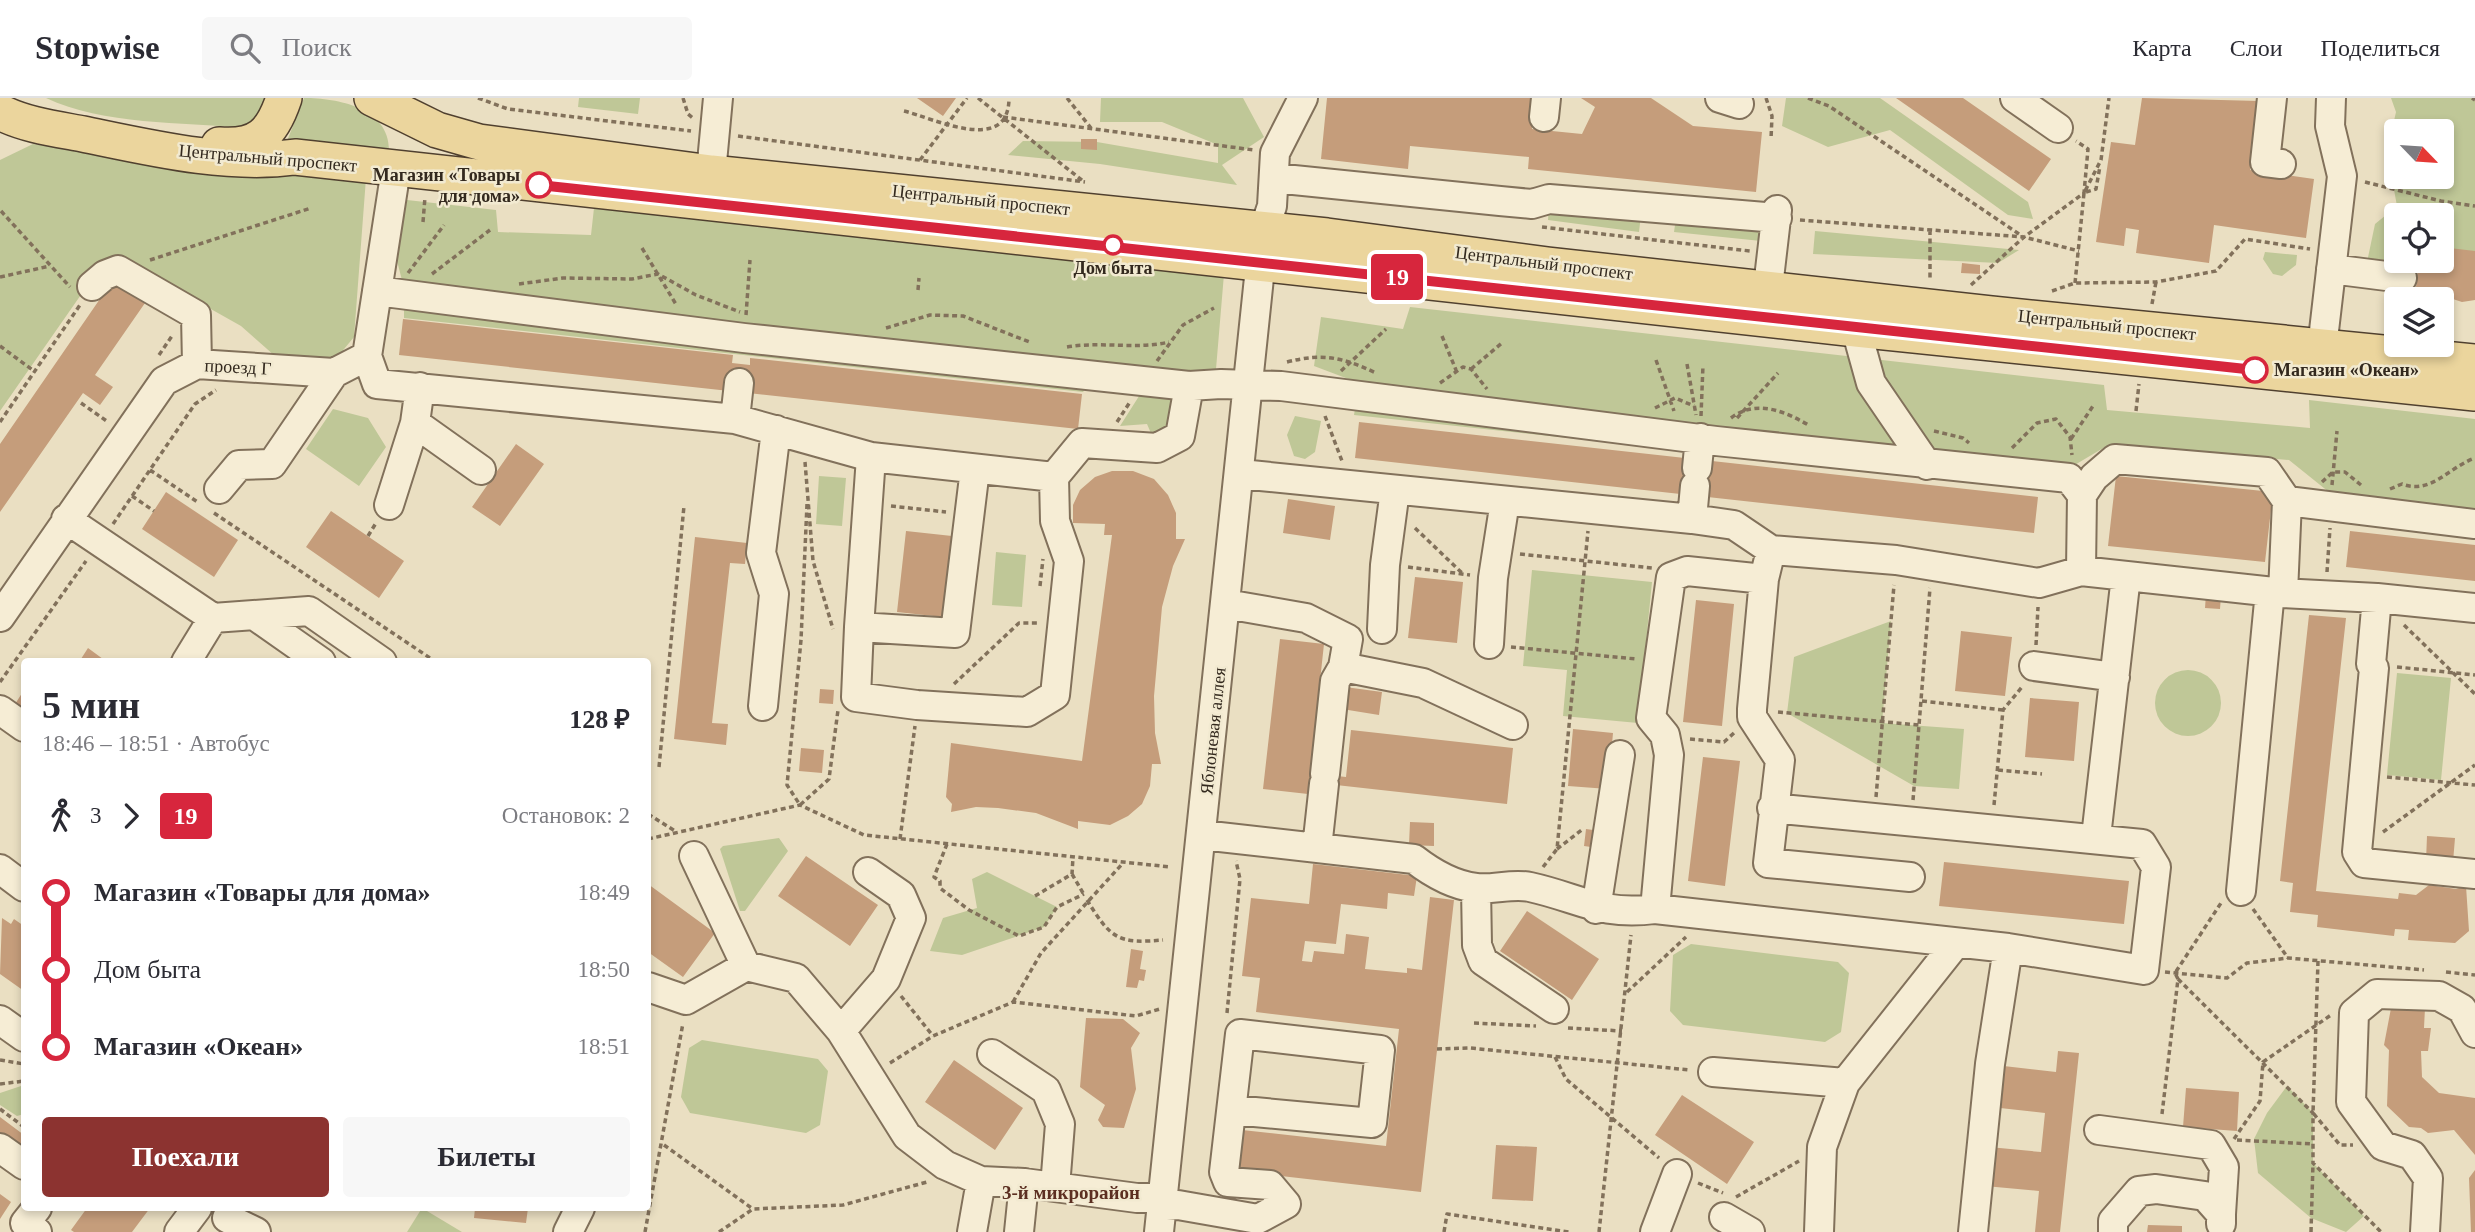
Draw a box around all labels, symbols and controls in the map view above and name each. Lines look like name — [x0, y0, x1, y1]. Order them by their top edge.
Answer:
search box — [202, 17, 692, 80]
icon: search — [226, 29, 264, 67]
text: Stopwise — [35, 30, 160, 66]
text: Поиск — [282, 33, 352, 62]
text: Карта — [2132, 35, 2192, 61]
text: Слои — [2230, 35, 2283, 61]
text: Поделиться — [2321, 35, 2440, 61]
north arrow — [2384, 119, 2454, 189]
map controls — [2384, 119, 2454, 357]
street label: Центральный проспект — [178, 140, 358, 176]
place label: Магазин «Товары для дома» — [373, 165, 520, 206]
marker: Магазин «Товары для дома» — [526, 172, 552, 198]
street label: Центральный проспект — [891, 181, 1071, 219]
button: locate — [2384, 203, 2454, 273]
marker: Дом быта — [1103, 235, 1123, 255]
street label: Центральный проспект — [1454, 242, 1634, 284]
line badge: 19 — [1366, 254, 1428, 300]
place label: Дом быта — [1074, 258, 1152, 278]
text: 19 — [1385, 264, 1409, 290]
button: layers — [2384, 287, 2454, 357]
street label: Центральный проспект — [2017, 306, 2197, 344]
street label: проезд Г — [204, 355, 272, 379]
marker: Магазин «Океан» — [2242, 357, 2268, 383]
place label: Магазин «Океан» — [2274, 360, 2419, 380]
street label: Яблоневая аллея — [1196, 666, 1230, 796]
text: 5 мин — [42, 684, 140, 726]
text: 128 ₽ — [569, 705, 630, 734]
text: 18:46 – 18:51 · Автобус — [42, 731, 270, 756]
icon: walk — [42, 797, 80, 835]
icon: forward — [112, 797, 150, 835]
text: 3 — [90, 803, 102, 828]
text: 19 — [174, 803, 198, 829]
text: Остановок: 2 — [502, 803, 630, 828]
text: Магазин «Товары для дома» — [94, 878, 431, 907]
text: 18:49 — [578, 880, 630, 905]
text: Дом быта — [94, 955, 201, 984]
text: 18:50 — [578, 957, 630, 982]
text: Магазин «Океан» — [94, 1032, 303, 1061]
text: 18:51 — [578, 1034, 630, 1059]
button: Поехали — [42, 1117, 329, 1197]
button: Билеты — [343, 1117, 630, 1197]
district label: 3-й микрорайон — [1002, 1182, 1140, 1203]

